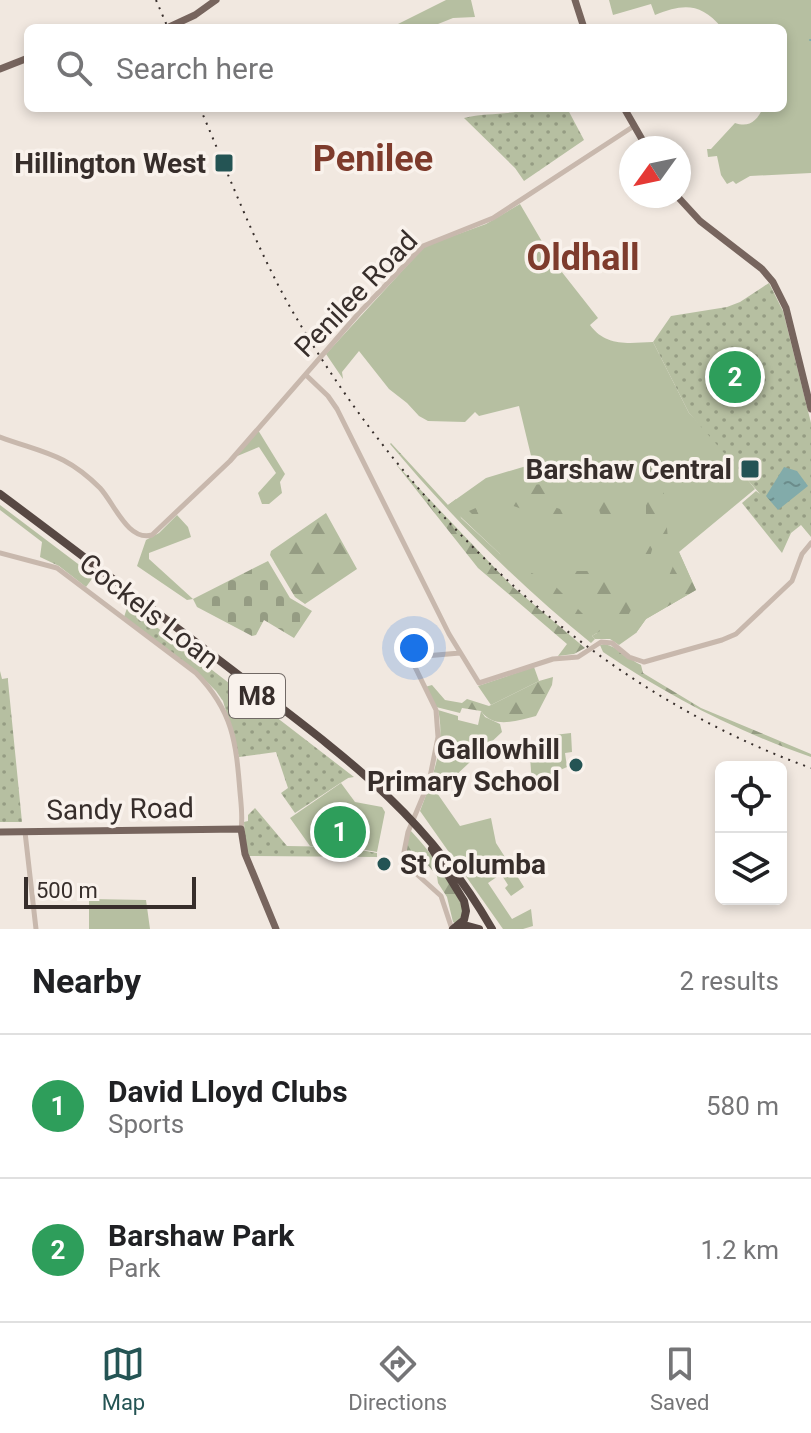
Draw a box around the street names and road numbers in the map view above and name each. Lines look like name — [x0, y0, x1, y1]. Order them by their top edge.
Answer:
street label: Penilee Road — [288, 224, 424, 364]
street label: Cockels Loan — [73, 546, 225, 676]
road number: M8 — [229, 674, 285, 718]
street label: Sandy Road — [46, 791, 194, 827]

